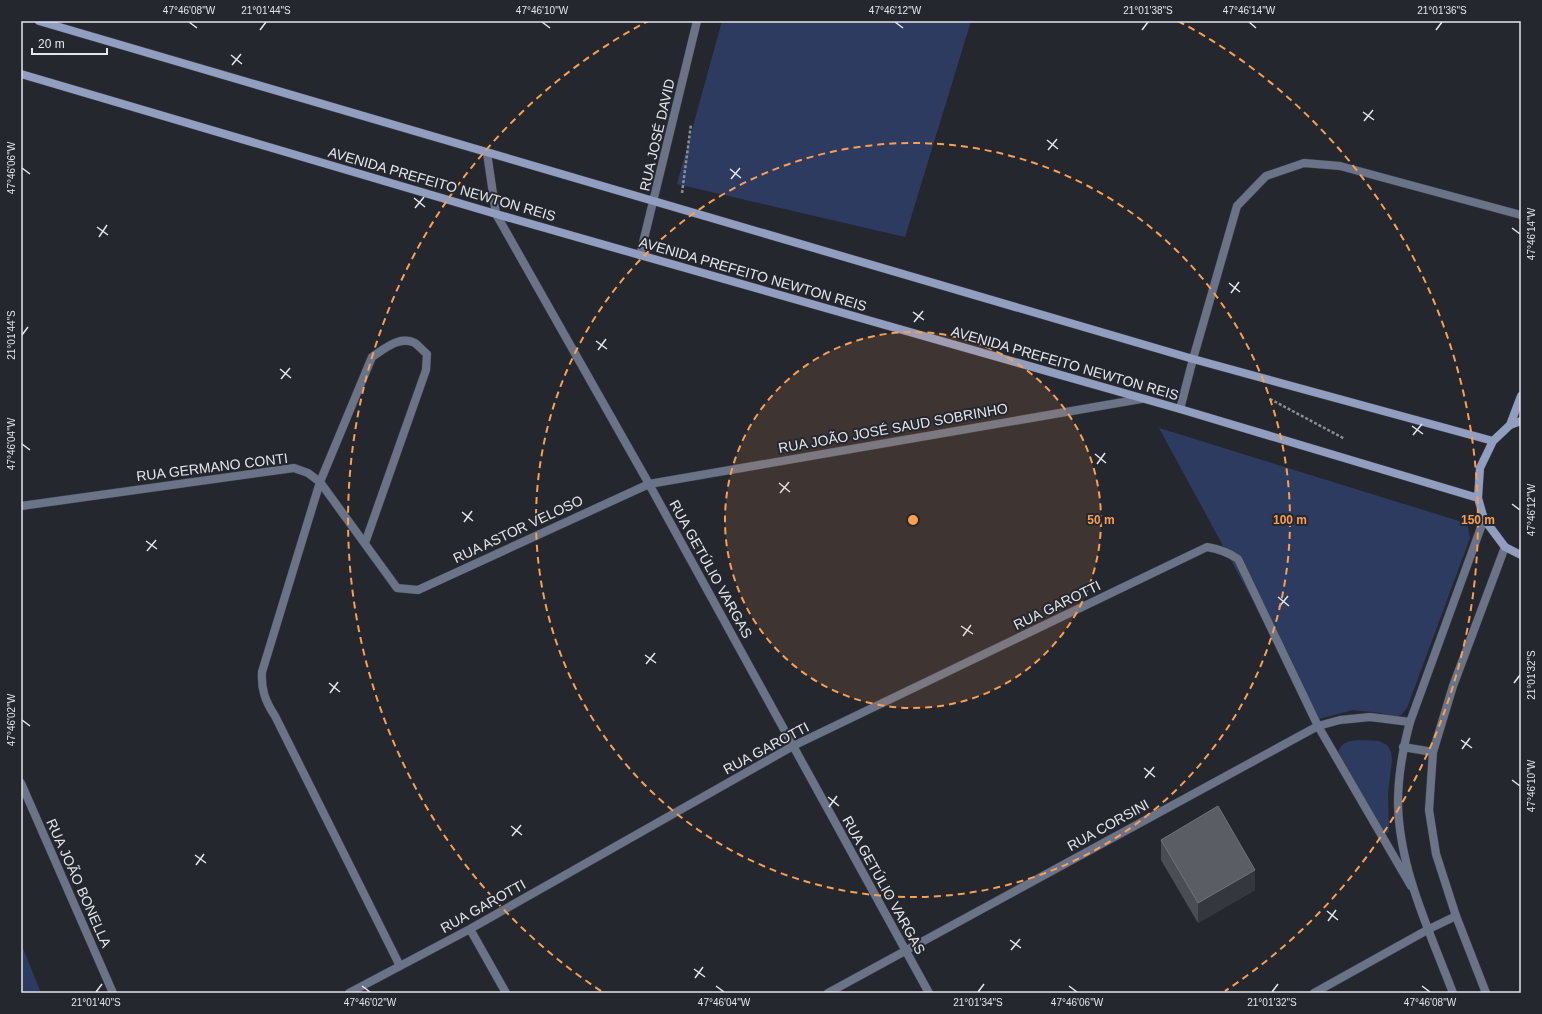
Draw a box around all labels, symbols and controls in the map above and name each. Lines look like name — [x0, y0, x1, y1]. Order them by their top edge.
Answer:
text: 47°46'08"W — [163, 5, 216, 16]
text: 21°01'44"S — [241, 5, 291, 16]
text: 47°46'10"W — [516, 5, 569, 16]
text: 47°46'12"W — [869, 5, 922, 16]
text: 21°01'38"S — [1123, 5, 1173, 16]
text: 47°46'14"W — [1223, 5, 1276, 16]
text: 21°01'36"S — [1417, 5, 1467, 16]
scale bar — [32, 30, 107, 56]
text: 20 m — [38, 37, 65, 51]
street label: RUA JOSÉ DAVID — [636, 77, 678, 193]
text: 47°46'06"W — [6, 141, 17, 194]
street label: AVENIDA PREFEITO NEWTON REIS — [327, 144, 557, 224]
text: 47°46'14"W — [1526, 207, 1537, 260]
street label: AVENIDA PREFEITO NEWTON REIS — [638, 234, 868, 314]
text: 21°01'44"S — [6, 310, 17, 360]
street label: AVENIDA PREFEITO NEWTON REIS — [950, 323, 1180, 403]
street label: RUA JOÃO JOSÉ SAUD SOBRINHO — [777, 400, 1009, 456]
text: 47°46'04"W — [6, 417, 17, 470]
street label: RUA GERMANO CONTI — [135, 450, 289, 484]
text: 47°46'12"W — [1526, 483, 1537, 536]
street label: RUA ASTOR VELOSO — [451, 492, 586, 566]
street label: RUA GETÚLIO VARGAS — [666, 497, 756, 641]
centre of rings — [906, 513, 920, 527]
text: 50 m — [1087, 513, 1115, 527]
text: 100 m — [1273, 513, 1307, 527]
text: 150 m — [1461, 513, 1495, 527]
street label: RUA GAROTTI — [1011, 577, 1103, 633]
text: 21°01'32"S — [1526, 650, 1537, 700]
text: 47°46'02"W — [6, 693, 17, 746]
street label: RUA GAROTTI — [720, 719, 812, 777]
text: 47°46'10"W — [1526, 759, 1537, 812]
street label: RUA CORSINI — [1064, 796, 1152, 854]
street label: RUA GETÚLIO VARGAS — [839, 813, 929, 957]
street label: RUA JOÃO BONELLA — [43, 816, 115, 950]
street label: RUA GAROTTI — [438, 876, 528, 936]
text: 21°01'40"S — [71, 997, 121, 1008]
text: 47°46'02"W — [344, 997, 397, 1008]
text: 47°46'04"W — [698, 997, 751, 1008]
text: 21°01'34"S — [953, 997, 1003, 1008]
text: 47°46'06"W — [1051, 997, 1104, 1008]
text: 21°01'32"S — [1247, 997, 1297, 1008]
text: 47°46'08"W — [1404, 997, 1457, 1008]

